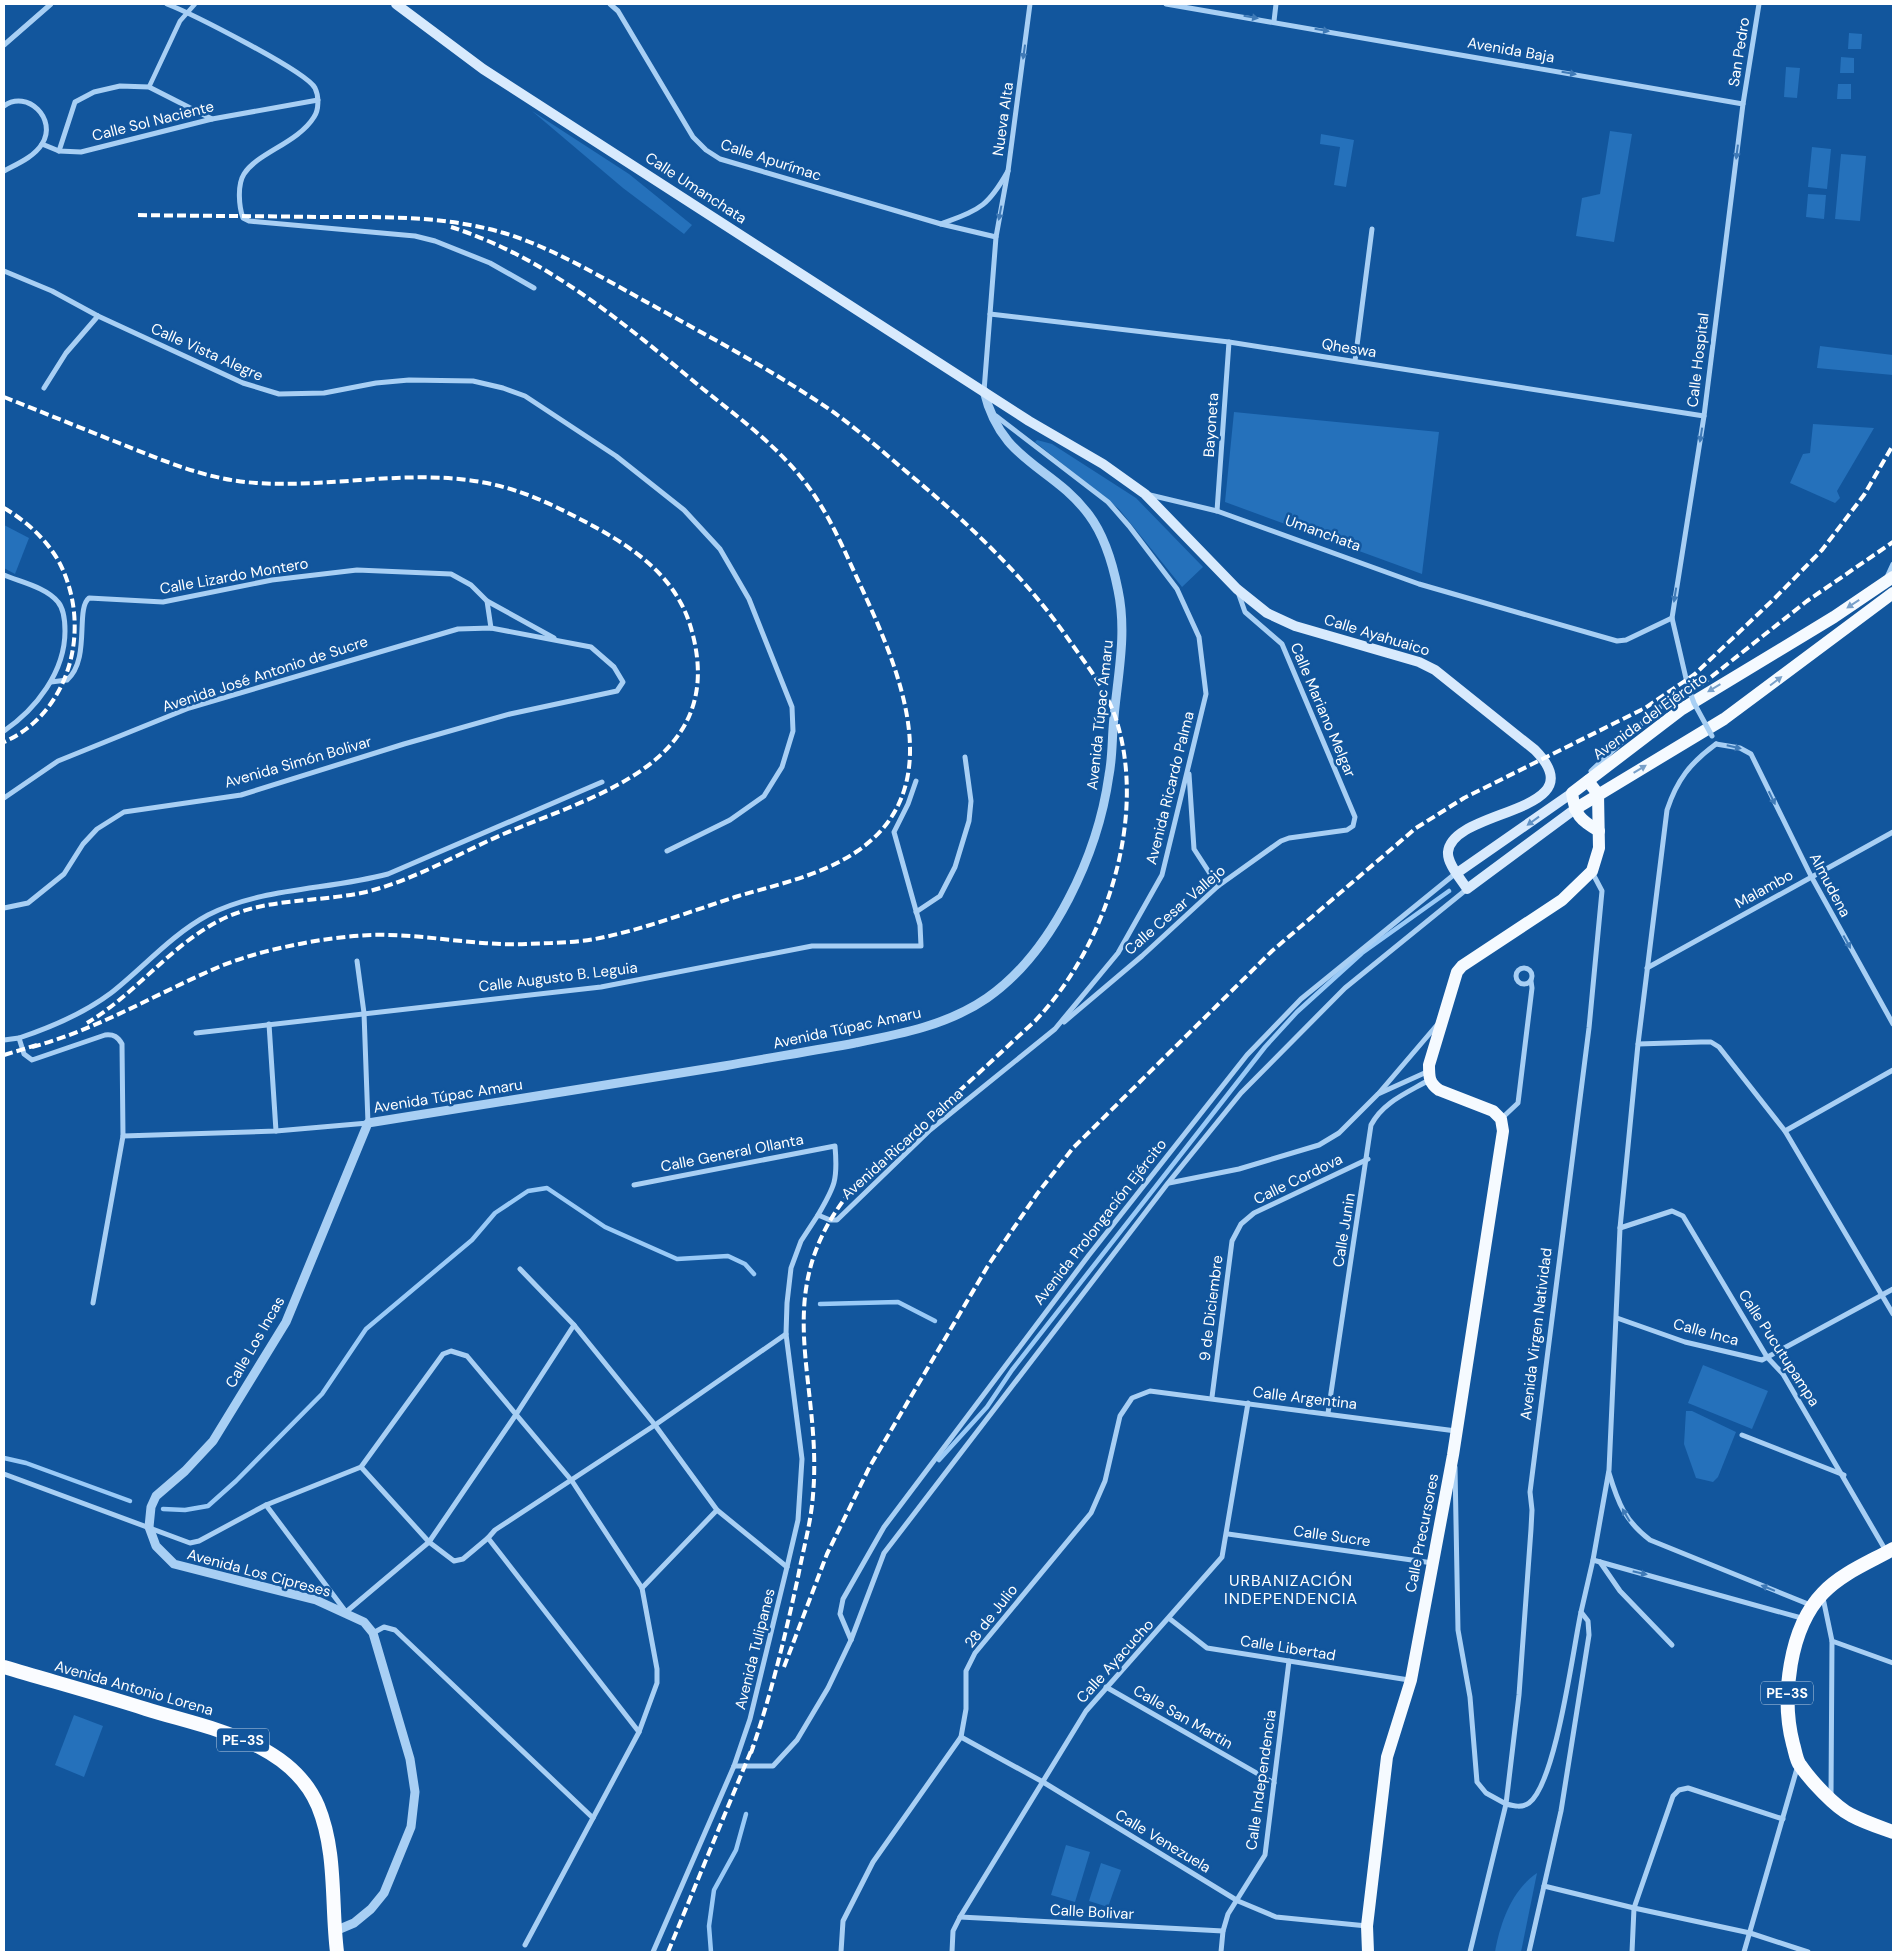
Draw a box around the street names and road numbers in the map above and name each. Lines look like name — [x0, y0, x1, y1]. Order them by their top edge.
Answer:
street label: San Pedro — [1724, 16, 1754, 88]
street label: Avenida Baja — [1466, 33, 1556, 67]
street label: Nueva Alta — [988, 81, 1018, 157]
street label: Calle Sol Naciente — [90, 96, 216, 146]
street label: Calle Apurímac — [718, 134, 824, 186]
street label: Calle Umanchata — [641, 148, 751, 228]
street label: Calle Hospital — [1682, 312, 1714, 408]
street label: Calle Vista Alegre — [148, 318, 266, 386]
street label: Qheswa — [1320, 334, 1378, 362]
street label: Bayoneta — [1199, 392, 1223, 458]
street label: Umanchata — [1282, 510, 1364, 556]
street label: Calle Lizardo Montero — [158, 553, 310, 599]
street label: Calle Ayahuaico — [1322, 609, 1432, 661]
street label: Avenida José Antonio de Sucre — [160, 631, 370, 717]
street label: Avenida Túpac Amaru — [1082, 639, 1118, 791]
street label: Calle Mariano Melgar — [1286, 640, 1361, 781]
street label: Avenida del Ejército — [1589, 668, 1711, 764]
street label: Avenida Ricardo Palma — [1141, 709, 1199, 867]
street label: Avenida Simón Bolivar — [222, 731, 374, 793]
street label: Almudena — [1805, 849, 1855, 921]
street label: Calle Cesar Vallejo — [1120, 860, 1230, 959]
street label: Malambo — [1731, 865, 1797, 913]
street label: Calle Augusto B. Leguia — [477, 957, 639, 997]
street label: Avenida Túpac Amaru — [771, 1003, 923, 1053]
street label: Avenida Túpac Amaru — [372, 1074, 524, 1118]
street label: Avenida Ricardo Palma — [837, 1084, 967, 1204]
street label: Calle General Ollanta — [659, 1129, 805, 1177]
street label: Avenida Prolongación Ejército — [1029, 1135, 1171, 1309]
street label: Calle Cordova — [1250, 1149, 1346, 1209]
street label: Calle Junin — [1328, 1191, 1360, 1269]
street label: Avenida Virgen Natividad — [1516, 1247, 1556, 1421]
street label: 9 de Diciembre — [1195, 1254, 1227, 1362]
street label: Calle Pucutupampa — [1734, 1286, 1824, 1410]
street label: Calle Los Incas — [221, 1293, 289, 1391]
street label: Calle Inca — [1671, 1314, 1741, 1350]
street label: Calle Argentina — [1252, 1382, 1358, 1414]
street label: Calle Precursores — [1401, 1472, 1443, 1594]
street label: Calle Sucre — [1292, 1521, 1372, 1551]
street label: Avenida Los Cipreses — [185, 1544, 333, 1602]
street label: 28 de Julio — [960, 1580, 1022, 1652]
street label: Avenida Tulipanes — [730, 1586, 780, 1712]
street label: Calle Ayacucho — [1072, 1615, 1158, 1707]
street label: Calle Libertad — [1239, 1631, 1337, 1665]
street label: Avenida Antonio Lorena — [52, 1656, 216, 1720]
street label: Calle San Martin — [1130, 1680, 1236, 1754]
road number: PE-3S — [1761, 1682, 1813, 1705]
street label: Calle Independencia — [1241, 1709, 1281, 1851]
road number: PE-3S — [217, 1728, 269, 1752]
street label: Calle Venezuela — [1111, 1805, 1215, 1877]
street label: Calle Bolivar — [1049, 1900, 1135, 1924]

